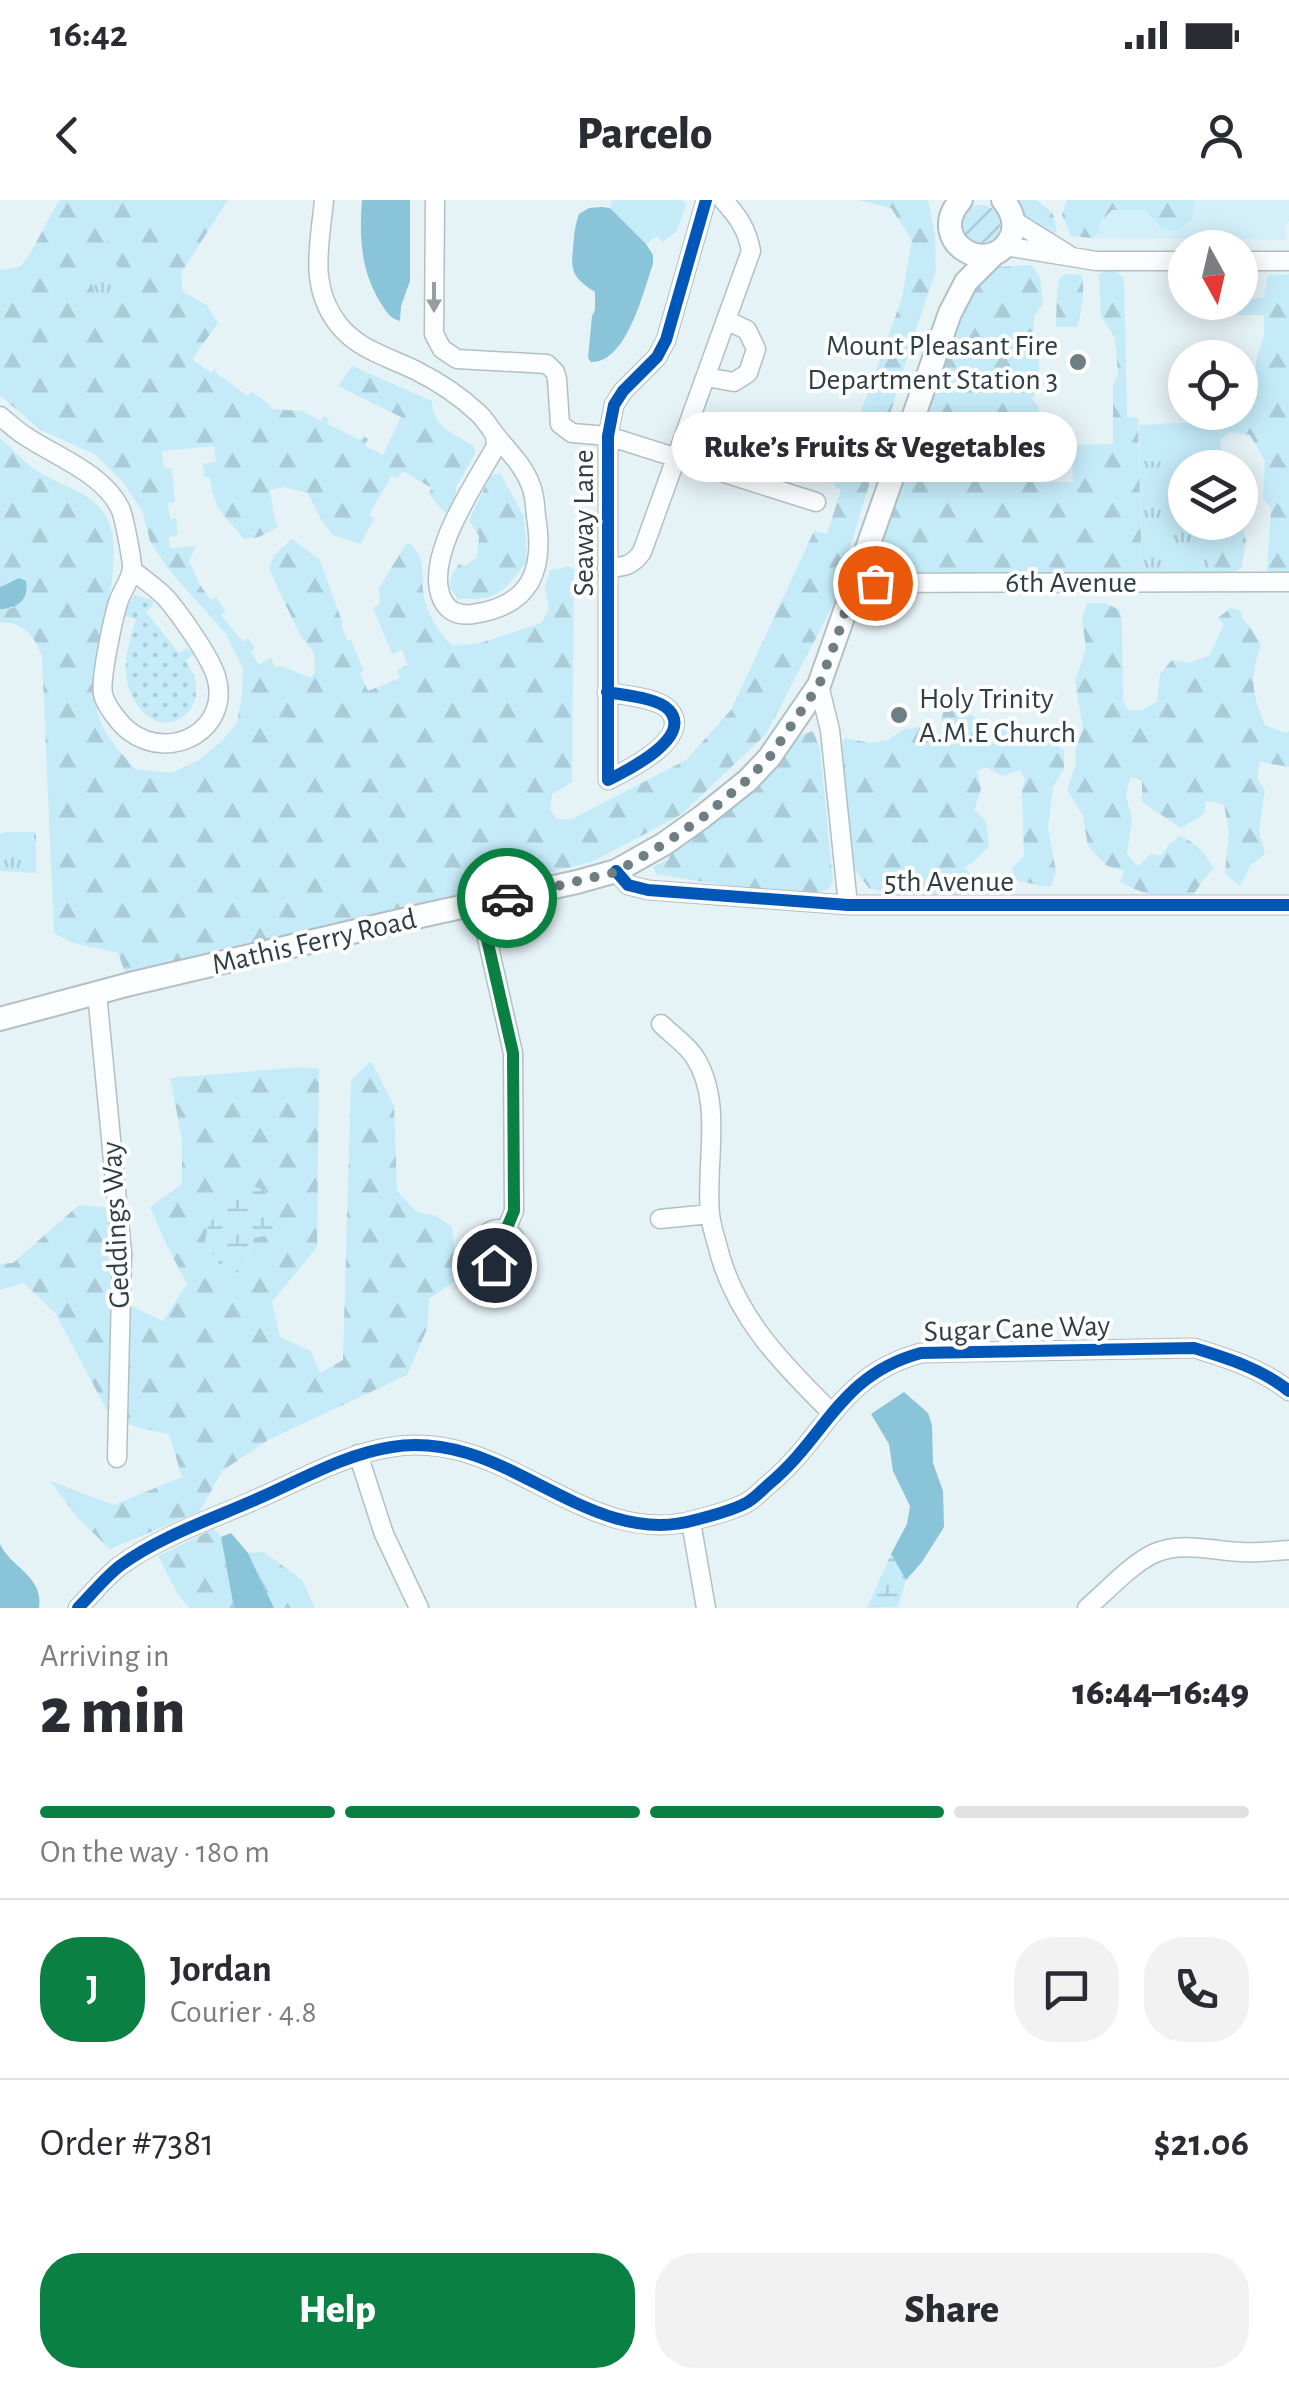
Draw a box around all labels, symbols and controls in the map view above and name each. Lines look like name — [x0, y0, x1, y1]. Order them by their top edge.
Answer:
text: 16:42 — [50, 16, 128, 54]
icon: back — [40, 108, 95, 163]
icon: person — [1194, 108, 1249, 163]
text: Parcelo — [577, 112, 712, 157]
north arrow — [1168, 230, 1258, 320]
map controls — [1168, 230, 1258, 540]
one-way arrow — [426, 282, 442, 314]
place label: Mount Pleasant Fire Department Station 3 — [807, 331, 1058, 395]
button: locate — [1168, 340, 1258, 430]
marker: Mount Pleasant Fire Department Station 3 — [1067, 351, 1089, 373]
callout: Ruke’s Fruits & Vegetables — [672, 413, 1078, 483]
text: Ruke’s Fruits & Vegetables — [703, 431, 1046, 463]
street label: Seaway Lane — [569, 449, 599, 597]
button: layers — [1168, 450, 1258, 540]
pin — [833, 541, 918, 626]
icon: bag — [848, 556, 903, 611]
street label: 6th Avenue — [1005, 568, 1137, 598]
place label: Holy Trinity A.M.E Church — [919, 684, 1076, 748]
marker: Holy Trinity A.M.E Church — [888, 704, 910, 726]
courier — [457, 848, 557, 948]
street label: 5th Avenue — [884, 867, 1014, 897]
icon: car — [480, 871, 535, 926]
street label: Mathis Ferry Road — [209, 904, 419, 980]
street label: Geddings Way — [97, 1141, 135, 1309]
pin — [452, 1223, 537, 1308]
icon: home — [467, 1238, 522, 1293]
street label: Sugar Cane Way — [923, 1311, 1111, 1347]
text: Arriving in — [40, 1640, 169, 1672]
text: 16:44–16:49 — [1072, 1674, 1249, 1712]
text: 2 min — [40, 1680, 186, 1745]
text: On the way · 180 m — [40, 1836, 270, 1868]
button: chat — [1014, 1937, 1119, 2042]
button: phone — [1144, 1937, 1249, 2042]
text: Jordan — [170, 1951, 272, 1989]
text: J — [86, 1970, 99, 2008]
text: Courier · 4.8 — [170, 1996, 317, 2028]
text: Order #7381 — [40, 2125, 214, 2163]
text: $21.06 — [1153, 2125, 1249, 2163]
button: Help — [40, 2253, 635, 2368]
button: Share — [655, 2253, 1249, 2368]

